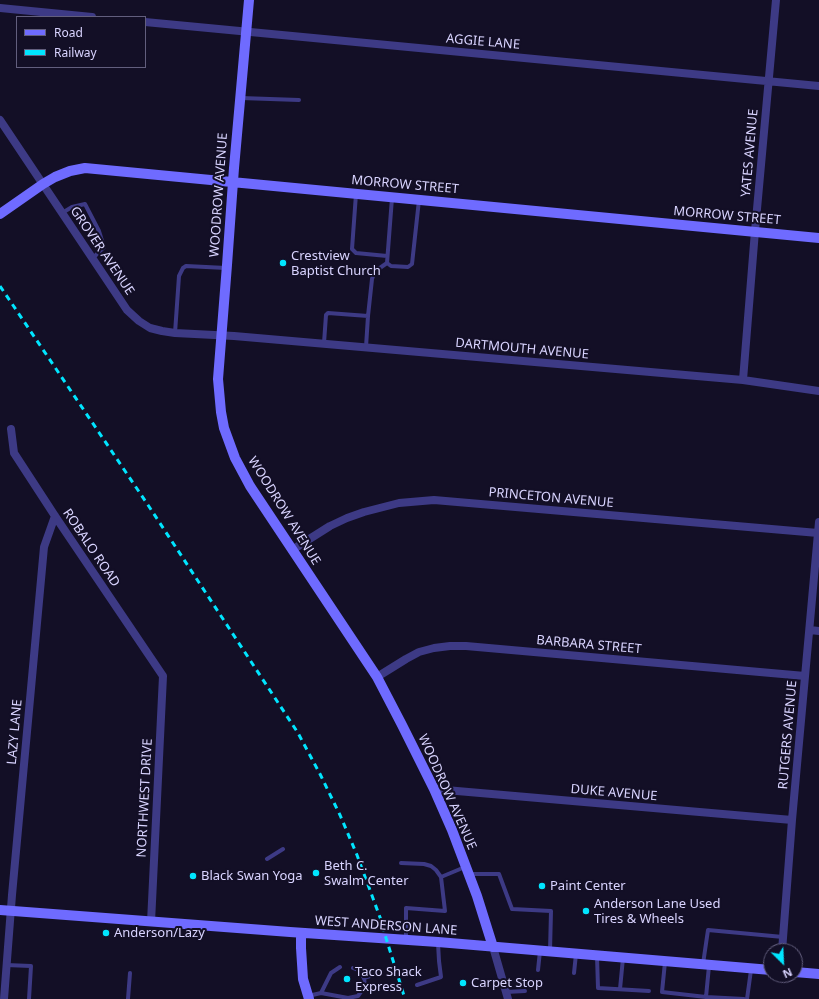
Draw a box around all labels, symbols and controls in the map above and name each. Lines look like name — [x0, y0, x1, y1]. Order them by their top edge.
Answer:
legend — [16, 16, 146, 68]
text: Road — [54, 24, 83, 41]
street label: AGGIE LANE — [445, 31, 521, 53]
text: Railway — [54, 44, 97, 61]
street label: YATES AVENUE — [738, 108, 762, 198]
street label: WOODROW AVENUE — [207, 132, 231, 258]
street label: MORROW STREET — [351, 173, 459, 197]
street label: GROVER AVENUE — [67, 204, 137, 298]
street label: MORROW STREET — [673, 204, 781, 228]
place label: Crestview Baptist Church — [291, 248, 381, 279]
marker: Crestview Baptist Church — [278, 258, 288, 268]
street label: DARTMOUTH AVENUE — [455, 335, 589, 363]
street label: WOODROW AVENUE — [244, 454, 324, 568]
street label: PRINCETON AVENUE — [488, 485, 614, 511]
street label: ROBALO ROAD — [59, 506, 123, 590]
street label: BARBARA STREET — [536, 633, 642, 657]
street label: RUTGERS AVENUE — [775, 680, 801, 790]
street label: LAZY LANE — [4, 699, 26, 765]
street label: WOODROW AVENUE — [415, 732, 479, 852]
street label: NORTHWEST DRIVE — [134, 738, 156, 858]
street label: DUKE AVENUE — [570, 781, 658, 805]
place label: Beth C. Swalm Center — [324, 858, 409, 889]
place label: Black Swan Yoga — [201, 868, 303, 884]
marker: Beth C. Swalm Center — [311, 868, 321, 878]
marker: Black Swan Yoga — [188, 871, 198, 881]
place label: Paint Center — [550, 878, 626, 894]
marker: Paint Center — [537, 881, 547, 891]
place label: Anderson Lane Used Tires & Wheels — [594, 896, 720, 927]
marker: Anderson Lane Used Tires & Wheels — [581, 906, 591, 916]
street label: WEST ANDERSON LANE — [314, 913, 458, 939]
place label: Anderson/Lazy — [114, 925, 205, 941]
marker: Anderson/Lazy — [101, 928, 111, 938]
north arrow — [763, 943, 803, 983]
place label: Taco Shack Express — [355, 964, 422, 995]
text: N — [781, 965, 795, 982]
marker: Taco Shack Express — [342, 974, 352, 984]
place label: Carpet Stop — [471, 975, 543, 991]
marker: Carpet Stop — [458, 978, 468, 988]

